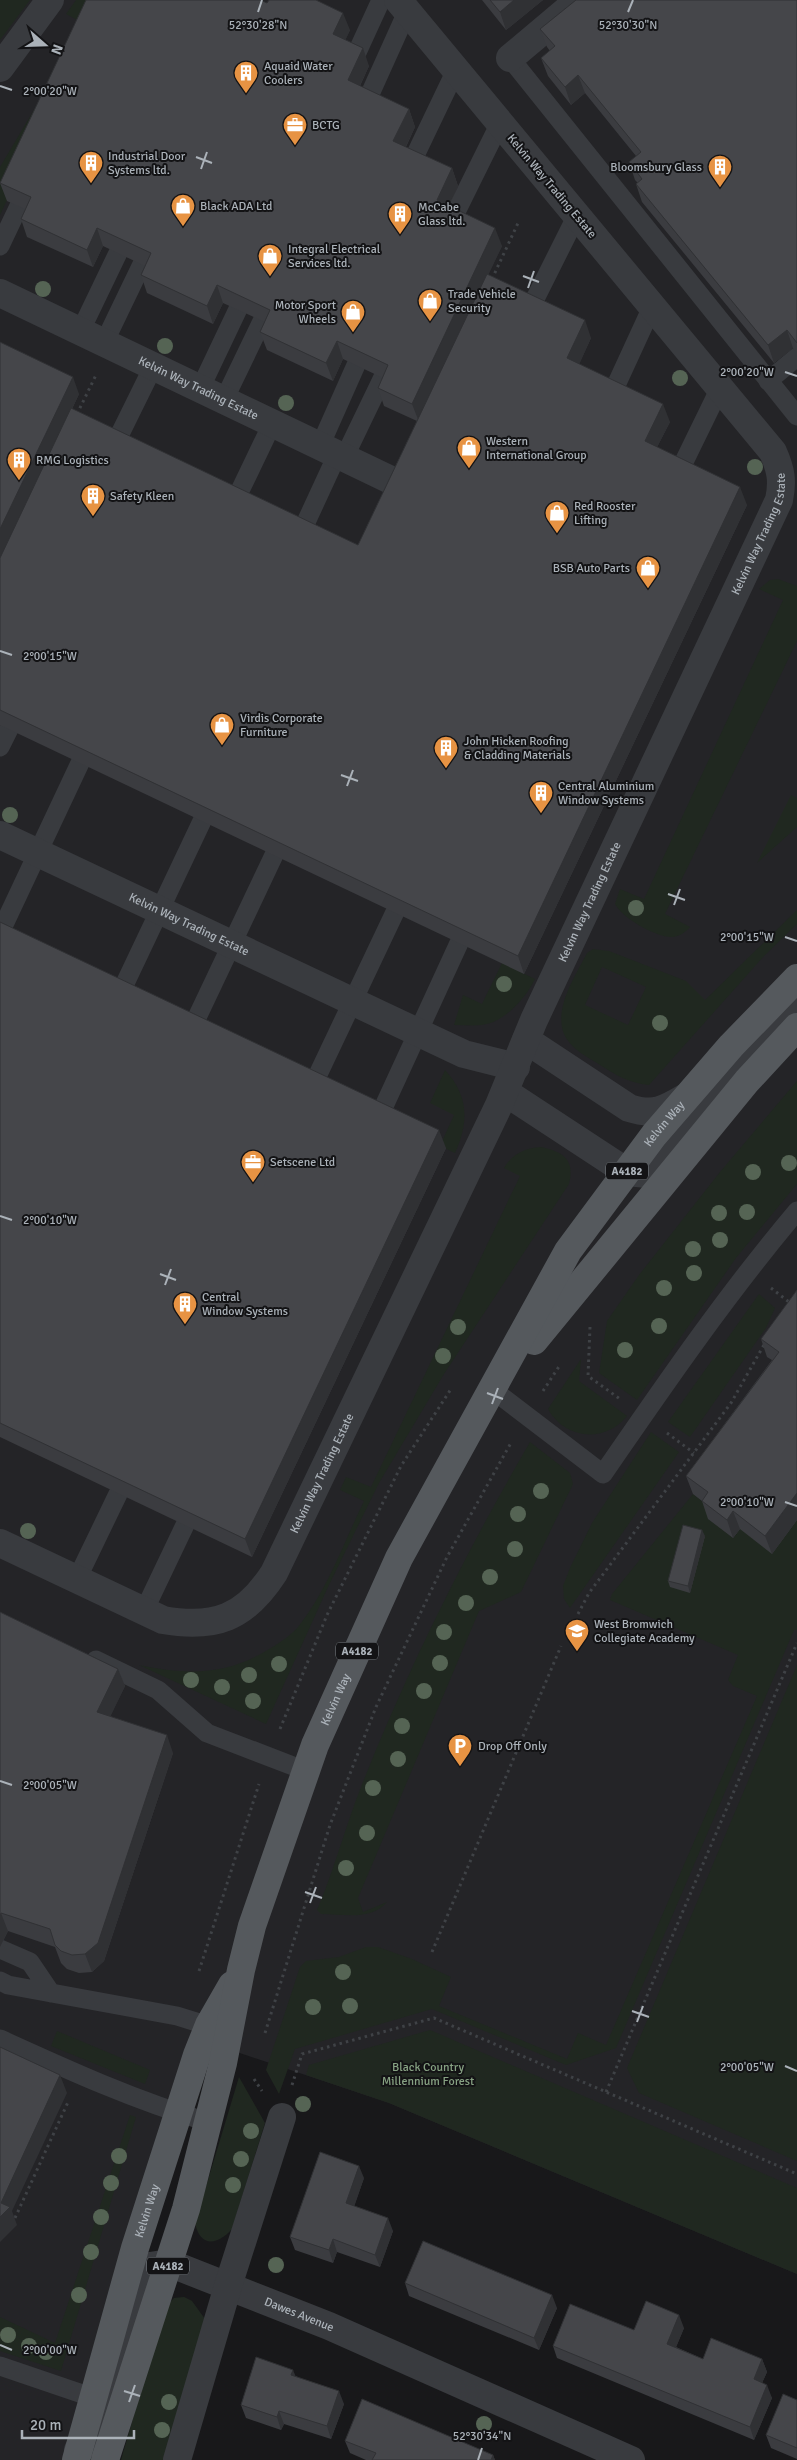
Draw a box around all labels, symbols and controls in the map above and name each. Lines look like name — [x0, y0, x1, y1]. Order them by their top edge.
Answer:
text: 52°30'28"N — [229, 18, 287, 33]
text: 52°30'30"N — [599, 18, 657, 33]
north arrow — [20, 20, 70, 70]
text: N — [47, 42, 66, 57]
place label: Aquaid Water Coolers — [264, 59, 333, 88]
building icon: Aquaid Water Coolers — [233, 60, 259, 94]
text: 2°00'20"W — [23, 84, 77, 99]
office icon: BCTG — [282, 112, 308, 146]
place label: BCTG — [312, 118, 340, 133]
street label: Kelvin Way Trading Estate — [504, 131, 600, 241]
place label: Industrial Door Systems ltd. — [108, 149, 186, 178]
building icon: Industrial Door Systems ltd. — [78, 150, 104, 184]
building icon: Bloomsbury Glass — [707, 154, 733, 188]
place label: Bloomsbury Glass — [610, 160, 702, 175]
shop icon: Black ADA Ltd — [170, 193, 196, 227]
place label: Black ADA Ltd — [200, 199, 272, 214]
place label: McCabe Glass ltd. — [418, 200, 465, 229]
building icon: McCabe Glass ltd. — [387, 201, 413, 235]
place label: Integral Electrical Services ltd. — [288, 242, 381, 271]
shop icon: Integral Electrical Services ltd. — [257, 243, 283, 277]
place label: Trade Vehicle Security — [448, 287, 516, 316]
shop icon: Trade Vehicle Security — [417, 288, 443, 322]
place label: Motor Sport Wheels — [275, 298, 336, 327]
shop icon: Motor Sport Wheels — [340, 299, 366, 333]
street label: Kelvin Way Trading Estate — [136, 353, 261, 424]
text: 2°00'20"W — [720, 365, 774, 380]
place label: Western International Group — [486, 434, 587, 463]
shop icon: Western International Group — [456, 435, 482, 469]
building icon: RMG Logistics — [6, 447, 32, 481]
place label: RMG Logistics — [36, 453, 109, 468]
street label: Kelvin Way Trading Estate — [728, 472, 789, 598]
building icon: Safety Kleen — [80, 483, 106, 517]
place label: Safety Kleen — [110, 489, 174, 504]
place label: Red Rooster Lifting — [574, 499, 636, 528]
shop icon: Red Rooster Lifting — [544, 500, 570, 534]
shop icon: BSB Auto Parts — [635, 555, 661, 589]
place label: BSB Auto Parts — [553, 561, 630, 576]
text: 2°00'15"W — [23, 649, 77, 664]
place label: Virdis Corporate Furniture — [240, 711, 323, 740]
shop icon: Virdis Corporate Furniture — [209, 712, 235, 746]
place label: John Hicken Roofing & Cladding Materials — [464, 734, 571, 763]
building icon: John Hicken Roofing & Cladding Materials — [433, 735, 459, 769]
place label: Central Aluminium Window Systems — [558, 779, 654, 808]
building icon: Central Aluminium Window Systems — [528, 780, 554, 814]
street label: Kelvin Way Trading Estate — [555, 840, 625, 965]
street label: Kelvin Way Trading Estate — [126, 890, 251, 959]
text: 2°00'15"W — [720, 930, 774, 945]
street label: Kelvin Way — [641, 1098, 688, 1150]
office icon: Setscene Ltd — [240, 1149, 266, 1183]
place label: Setscene Ltd — [270, 1155, 335, 1170]
road number: A4182 — [606, 1162, 648, 1180]
text: 2°00'10"W — [23, 1213, 77, 1228]
place label: Central Window Systems — [202, 1290, 288, 1319]
building icon: Central Window Systems — [172, 1291, 198, 1325]
street label: Kelvin Way Trading Estate — [287, 1411, 358, 1536]
text: 2°00'10"W — [720, 1495, 774, 1510]
place label: West Bromwich Collegiate Academy — [594, 1617, 695, 1646]
school or university icon: West Bromwich Collegiate Academy — [564, 1618, 590, 1652]
road number: A4182 — [336, 1642, 378, 1660]
street label: Kelvin Way — [318, 1671, 354, 1728]
parking icon: Drop Off Only — [447, 1733, 473, 1767]
place label: Drop Off Only — [478, 1739, 547, 1754]
text: 2°00'05"W — [23, 1778, 77, 1793]
park label: Black Country Millennium Forest — [382, 2060, 474, 2089]
text: 2°00'05"W — [720, 2060, 774, 2075]
street label: Kelvin Way — [132, 2182, 163, 2240]
road number: A4182 — [147, 2258, 189, 2274]
street label: Dawes Avenue — [262, 2294, 336, 2335]
text: 2°00'00"W — [23, 2343, 77, 2358]
scale bar — [22, 2408, 135, 2440]
text: 20 m — [30, 2416, 61, 2434]
text: 52°30'34"N — [453, 2429, 511, 2444]

